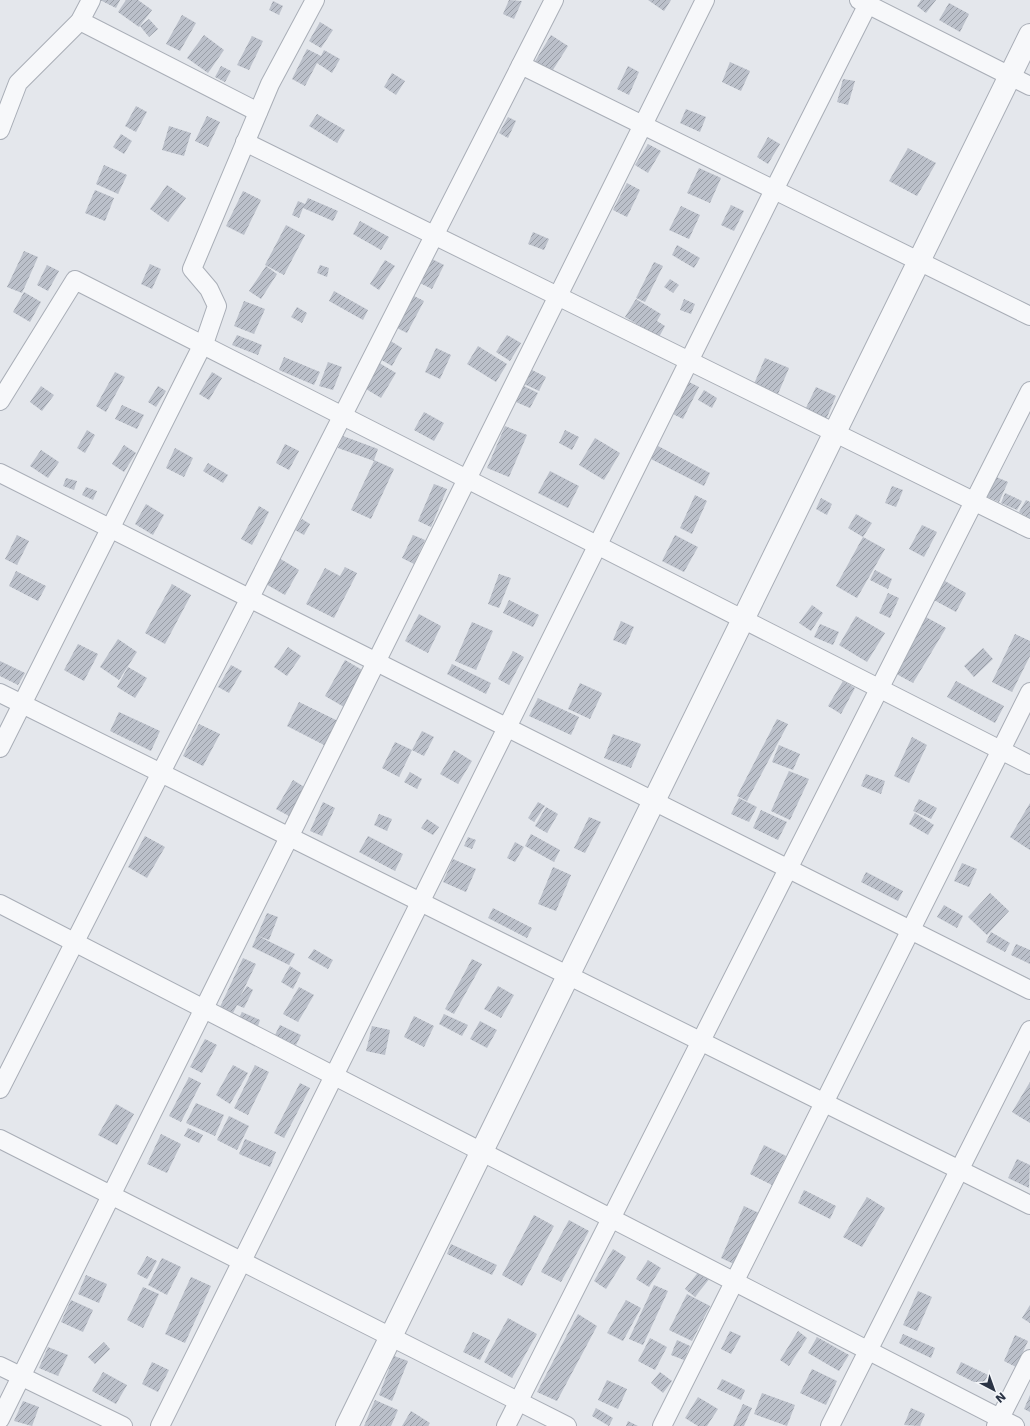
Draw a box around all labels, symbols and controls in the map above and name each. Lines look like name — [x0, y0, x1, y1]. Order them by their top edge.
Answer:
north arrow — [974, 1370, 1014, 1410]
text: N — [992, 1389, 1008, 1405]

